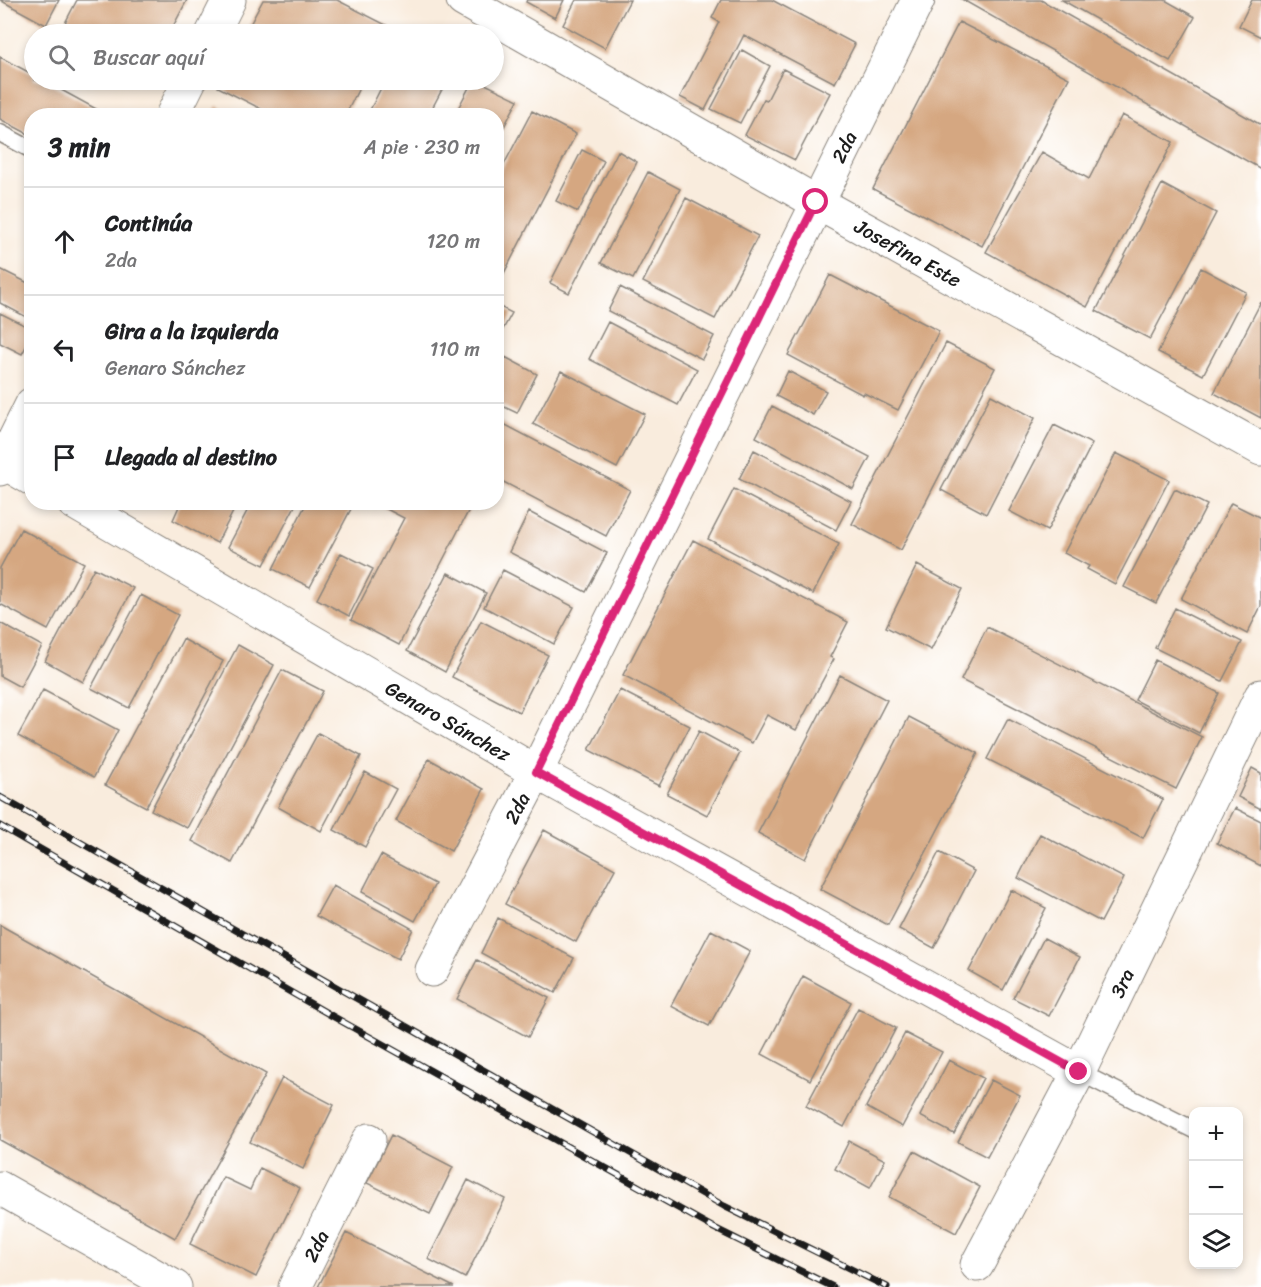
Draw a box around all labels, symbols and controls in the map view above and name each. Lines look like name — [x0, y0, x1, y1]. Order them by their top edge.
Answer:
search box — [24, 24, 504, 90]
text: Buscar aquí — [93, 38, 205, 77]
icon: search — [45, 41, 78, 74]
text: 3 min — [48, 124, 110, 170]
street label: 2da — [822, 125, 867, 169]
text: A pie · 230 m — [364, 130, 480, 165]
route start — [802, 188, 828, 214]
text: Continúa — [105, 204, 192, 243]
street label: Josefina Este — [847, 209, 968, 297]
text: 120 m — [427, 224, 480, 259]
icon: ahead — [48, 225, 81, 258]
text: 2da — [105, 243, 137, 278]
text: Gira a la izquierda — [105, 312, 278, 351]
text: 110 m — [430, 332, 480, 367]
icon: left — [48, 333, 81, 366]
text: Genaro Sánchez — [105, 351, 246, 386]
text: Llegada al destino — [105, 438, 277, 477]
icon: arrive — [48, 441, 81, 474]
street label: Genaro Sánchez — [378, 671, 518, 772]
street label: 2da — [494, 786, 540, 831]
street label: 3ra — [1100, 962, 1145, 1004]
route end — [1065, 1058, 1091, 1084]
map controls — [1189, 1107, 1243, 1269]
button: + — [1189, 1107, 1243, 1161]
button: − — [1189, 1161, 1243, 1215]
button: layers — [1189, 1215, 1243, 1269]
street label: 2da — [294, 1224, 339, 1268]

